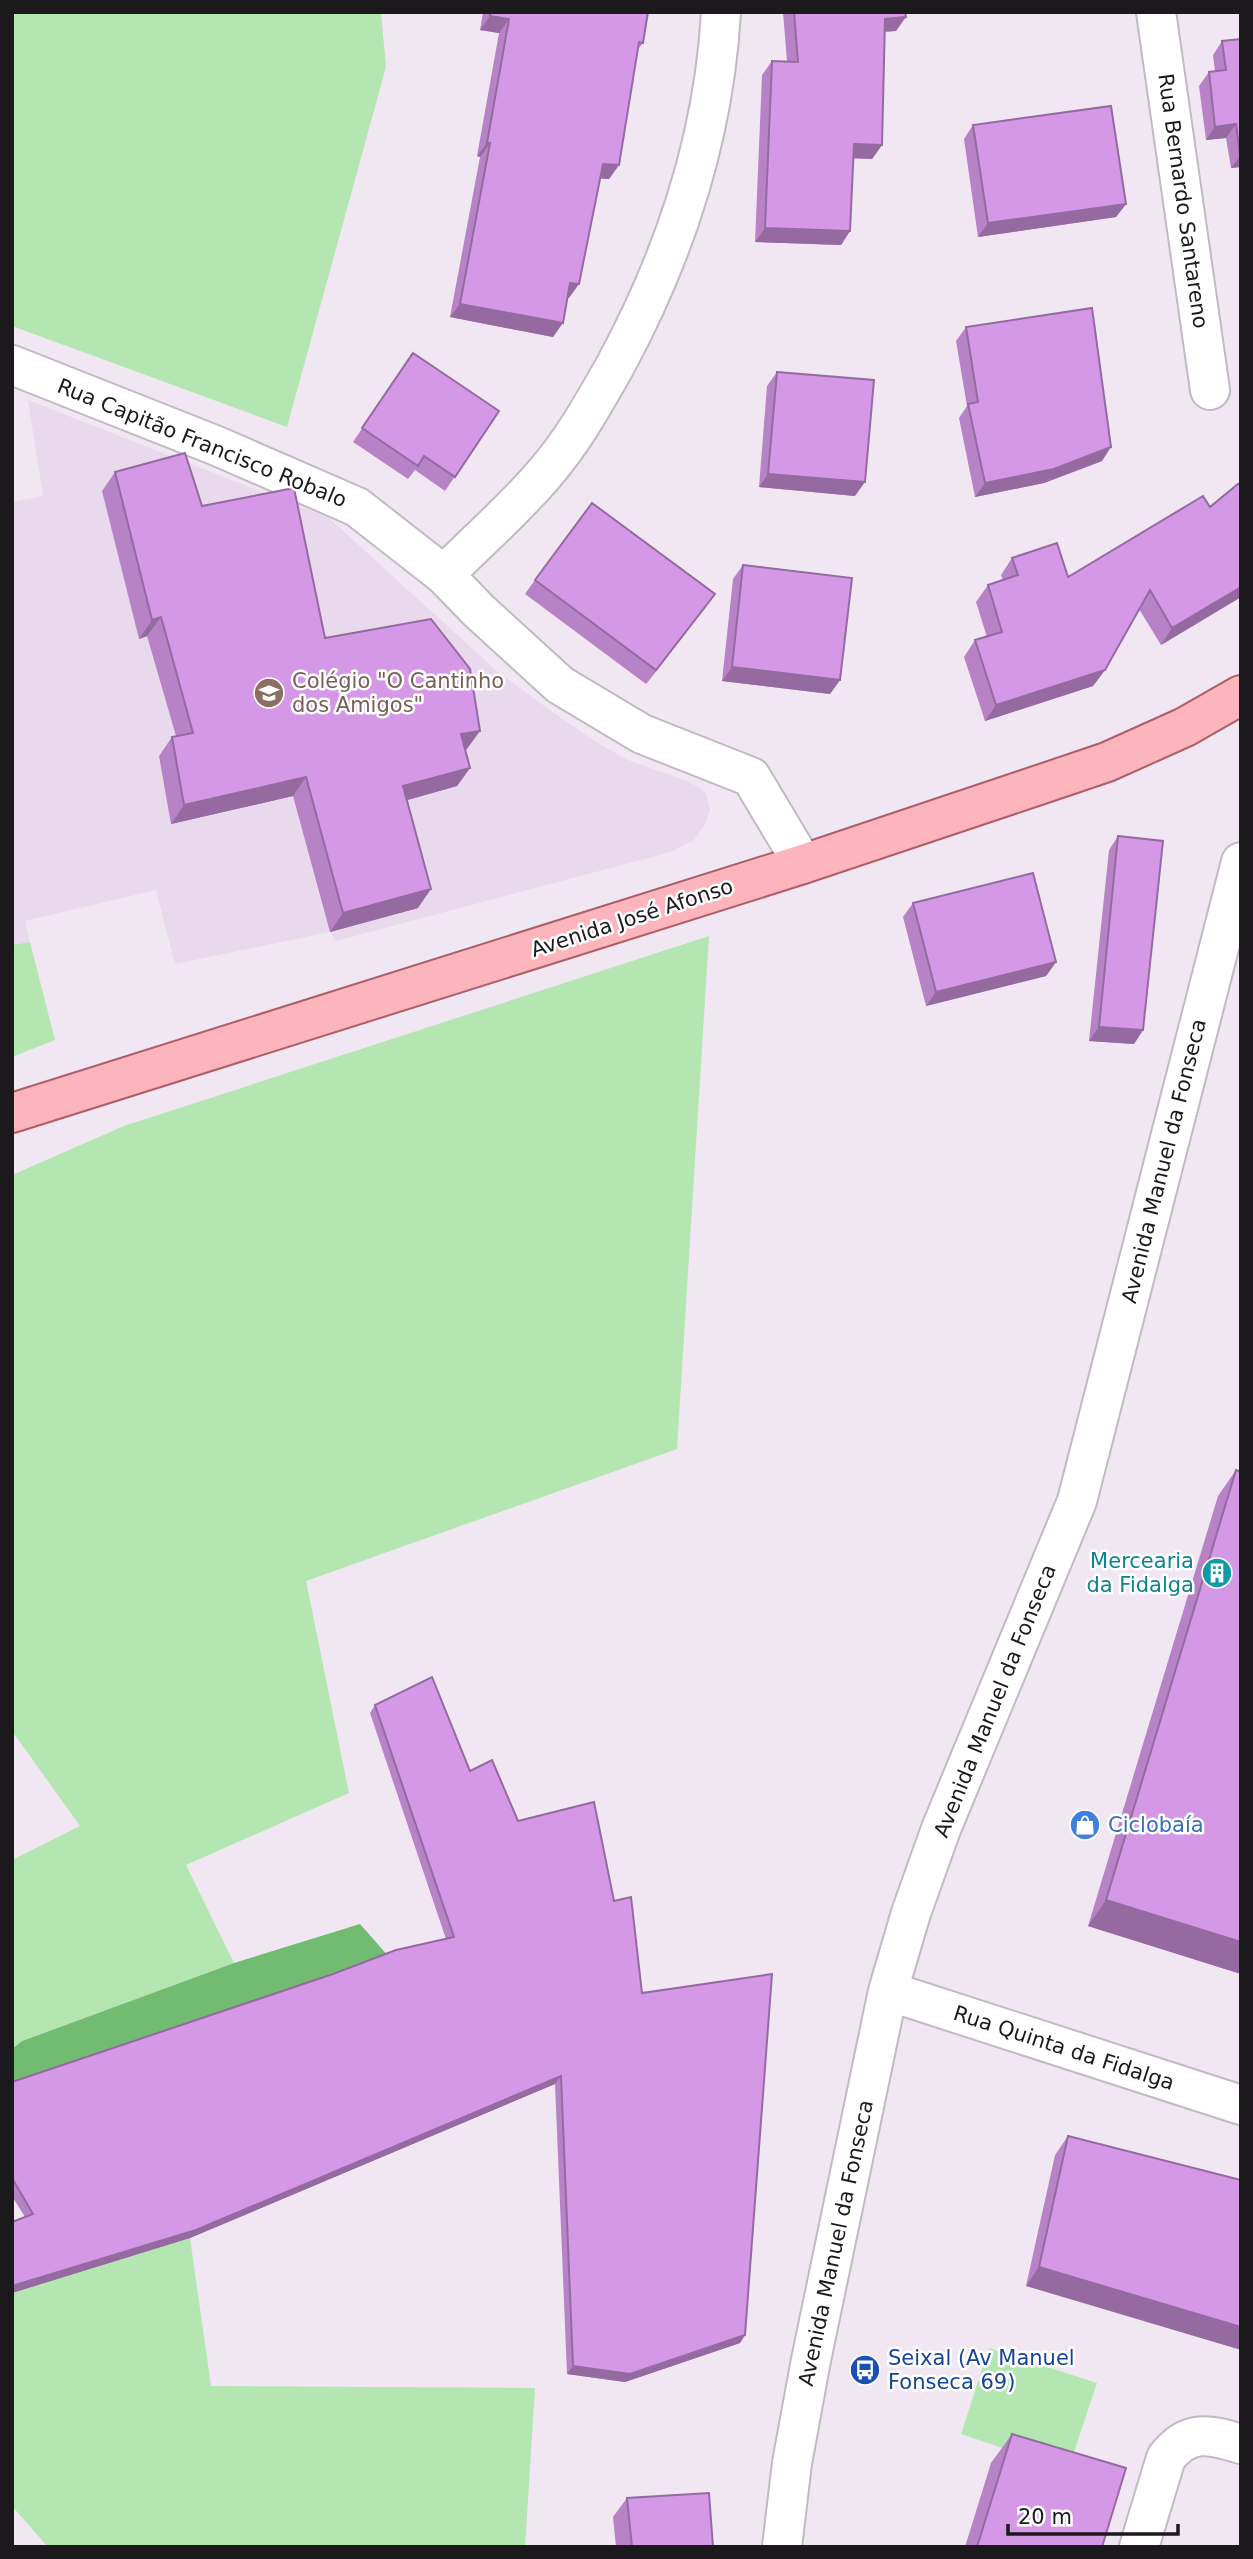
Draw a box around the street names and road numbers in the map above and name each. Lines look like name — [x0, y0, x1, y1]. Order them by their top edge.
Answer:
street label: Rua Bernardo Santareno — [1153, 72, 1213, 330]
street label: Rua Capitão Francisco Robalo — [54, 374, 350, 512]
street label: Avenida José Afonso — [528, 874, 736, 962]
street label: Avenida Manuel da Fonseca — [1117, 1016, 1211, 1306]
street label: Avenida Manuel da Fonseca — [929, 1561, 1061, 1841]
street label: Rua Quinta da Fidalga — [951, 2001, 1177, 2095]
street label: Avenida Manuel da Fonseca — [794, 2098, 878, 2388]

